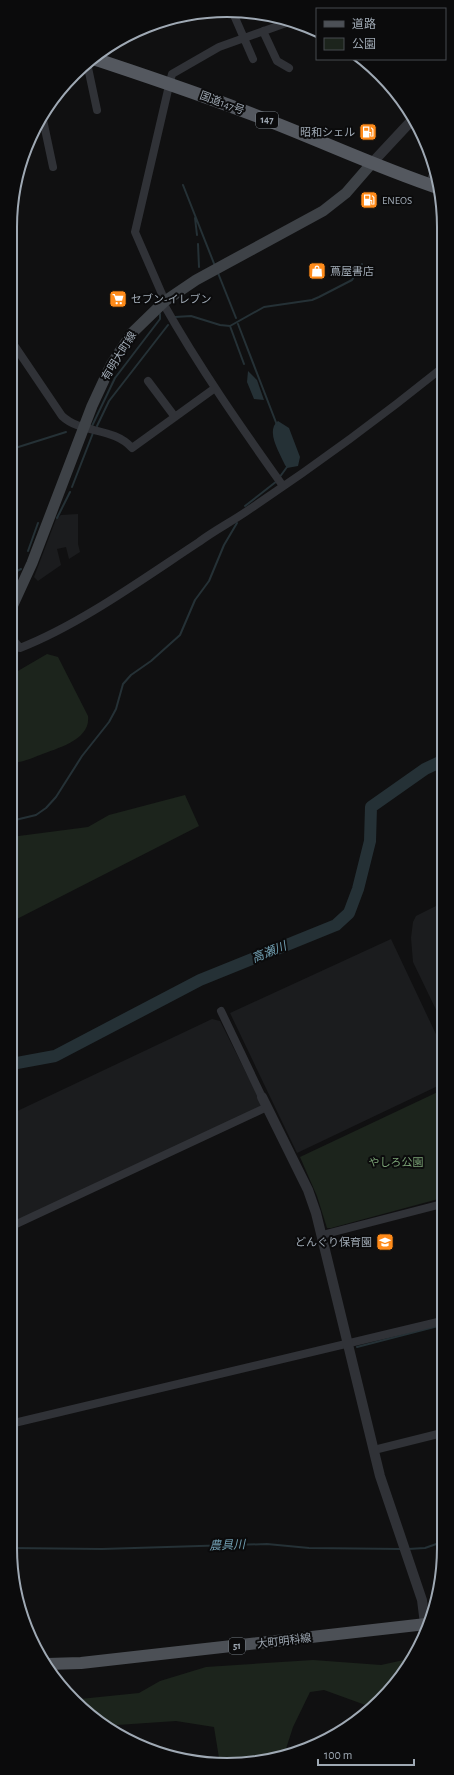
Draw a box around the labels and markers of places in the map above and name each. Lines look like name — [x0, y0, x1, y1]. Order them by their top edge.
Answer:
fuel station icon: 昭和シェル — [358, 122, 378, 142]
place label: 昭和シェル — [300, 126, 355, 138]
fuel station icon: ENEOS — [359, 190, 379, 210]
place label: ENEOS — [382, 195, 412, 206]
shop icon: 蔦屋書店 — [307, 261, 327, 281]
place label: 蔦屋書店 — [330, 266, 374, 277]
supermarket icon: セブン-イレブン — [108, 289, 128, 309]
place label: セブン-イレブン — [131, 293, 211, 305]
school or university icon: どんぐり保育園 — [375, 1232, 395, 1252]
place label: どんぐり保育園 — [295, 1236, 372, 1248]

